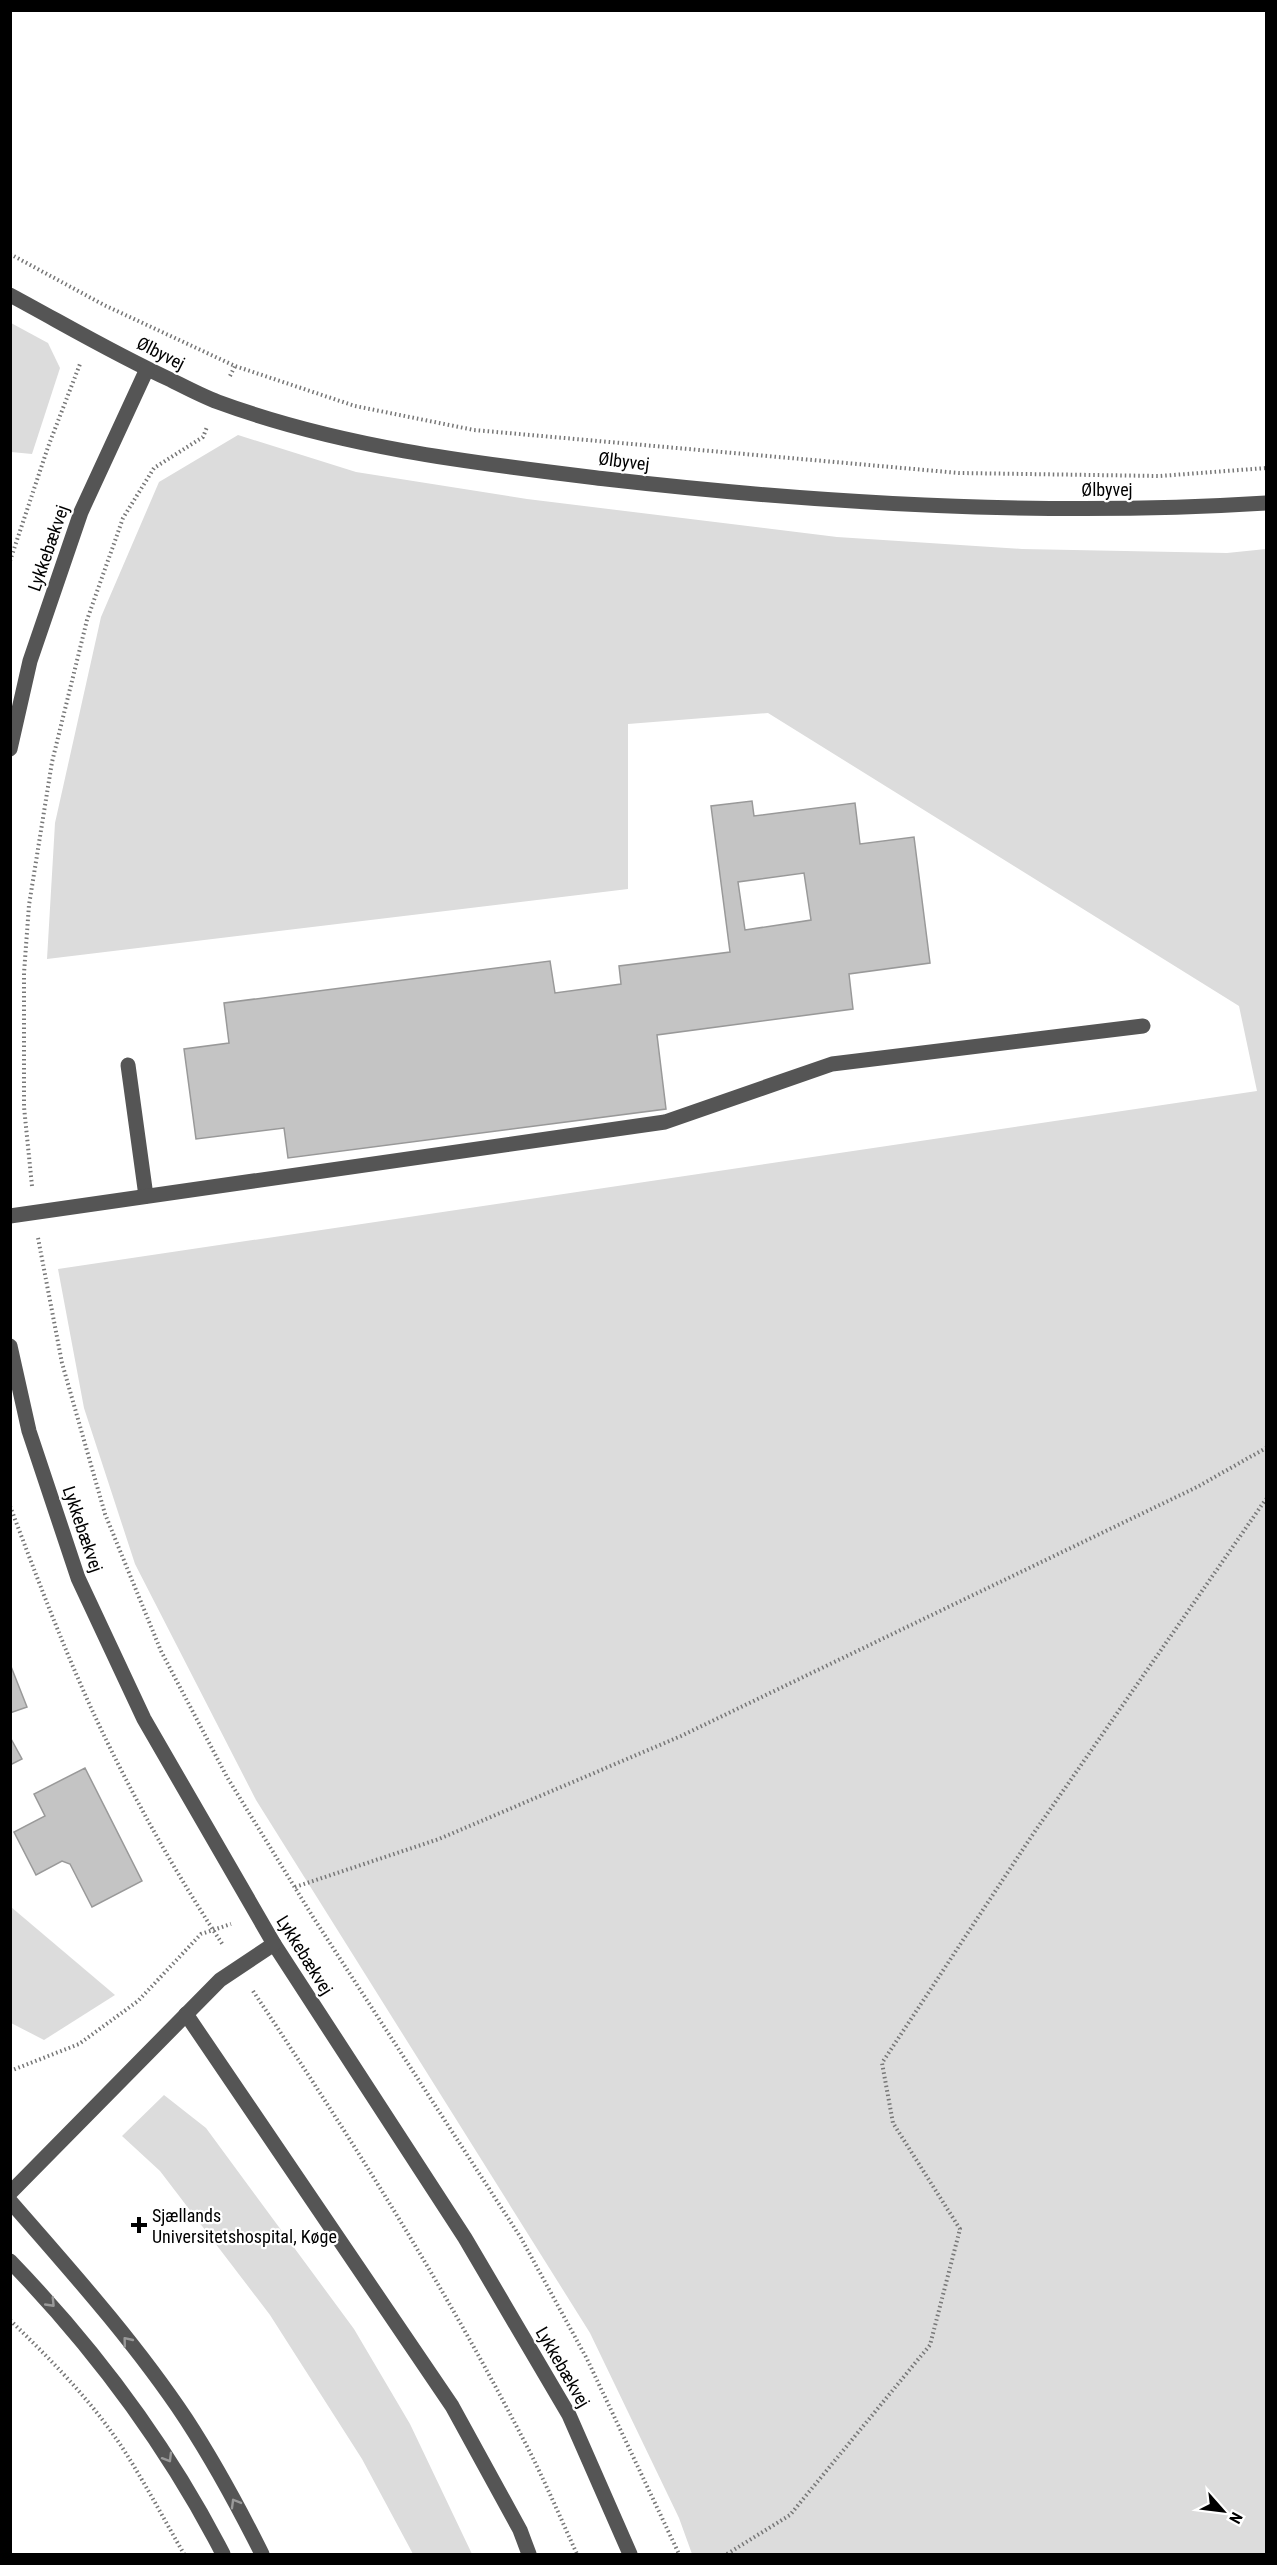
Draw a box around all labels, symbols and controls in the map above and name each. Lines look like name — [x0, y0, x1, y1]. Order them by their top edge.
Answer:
street label: Ølbyvej — [133, 332, 189, 374]
street label: Ølbyvej — [597, 447, 651, 475]
street label: Ølbyvej — [1081, 479, 1133, 500]
street label: Lykkebækvej — [23, 502, 73, 594]
street label: Lykkebækvej — [58, 1483, 108, 1575]
street label: Lykkebækvej — [272, 1911, 338, 1999]
place label: Sjællands Universitetshospital, Køge — [152, 2205, 337, 2247]
marker: Sjællands Universitetshospital, Køge — [130, 2216, 148, 2234]
one-way arrow — [44, 2296, 55, 2306]
street label: Lykkebækvej — [532, 2323, 594, 2411]
one-way arrow — [124, 2337, 135, 2348]
one-way arrow — [161, 2452, 173, 2462]
north arrow — [1193, 2481, 1253, 2541]
one-way arrow — [231, 2498, 243, 2509]
text: N — [1225, 2509, 1246, 2527]

